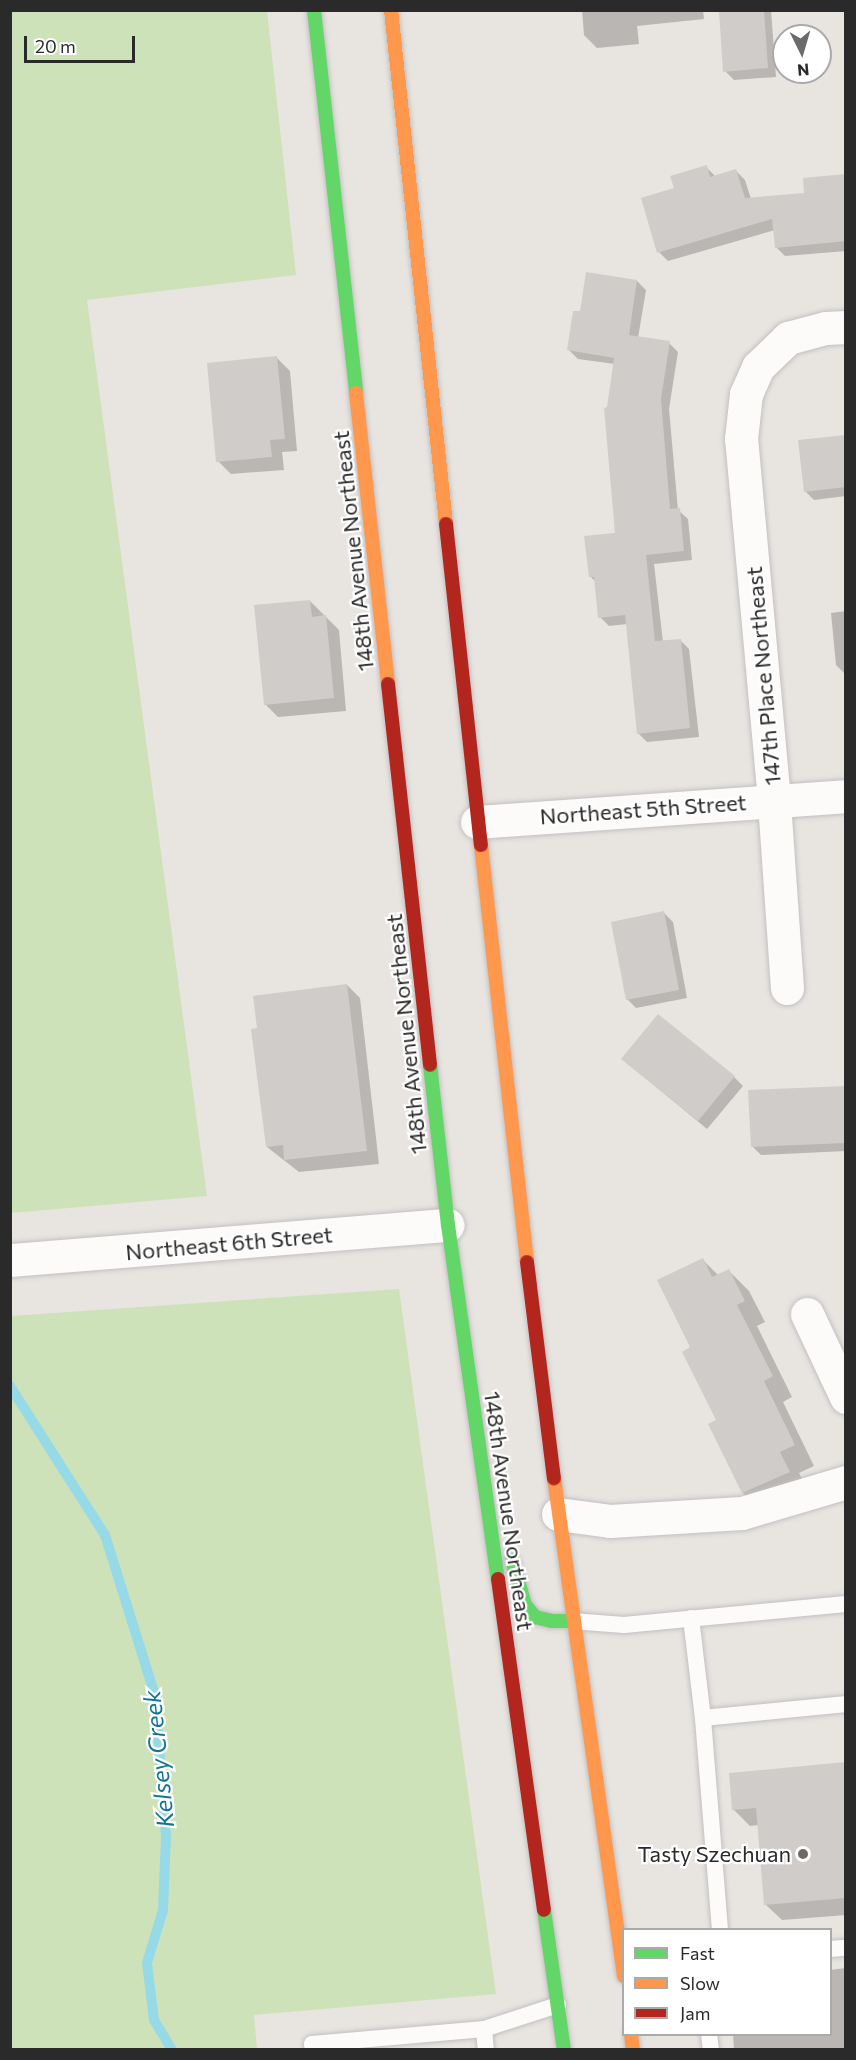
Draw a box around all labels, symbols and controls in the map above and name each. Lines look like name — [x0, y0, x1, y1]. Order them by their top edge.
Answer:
scale bar — [27, 24, 138, 62]
north arrow — [772, 24, 832, 84]
text: 20 m — [35, 35, 76, 57]
text: N — [797, 60, 810, 80]
street label: 148th Avenue Northeast — [327, 429, 379, 673]
street label: 147th Place Northeast — [740, 566, 786, 786]
street label: Northeast 5th Street — [539, 789, 747, 829]
street label: 148th Avenue Northeast — [380, 912, 432, 1156]
street label: Northeast 6th Street — [124, 1221, 334, 1265]
street label: 148th Avenue Northeast — [479, 1390, 539, 1632]
water label: Kelsey Creek — [136, 1689, 180, 1829]
place label: Tasty Szechuan — [637, 1841, 791, 1867]
marker: Tasty Szechuan — [796, 1847, 810, 1861]
legend — [622, 1928, 832, 2036]
text: Fast — [680, 1942, 715, 1964]
text: Slow — [680, 1972, 720, 1994]
text: Jam — [680, 2002, 710, 2024]

